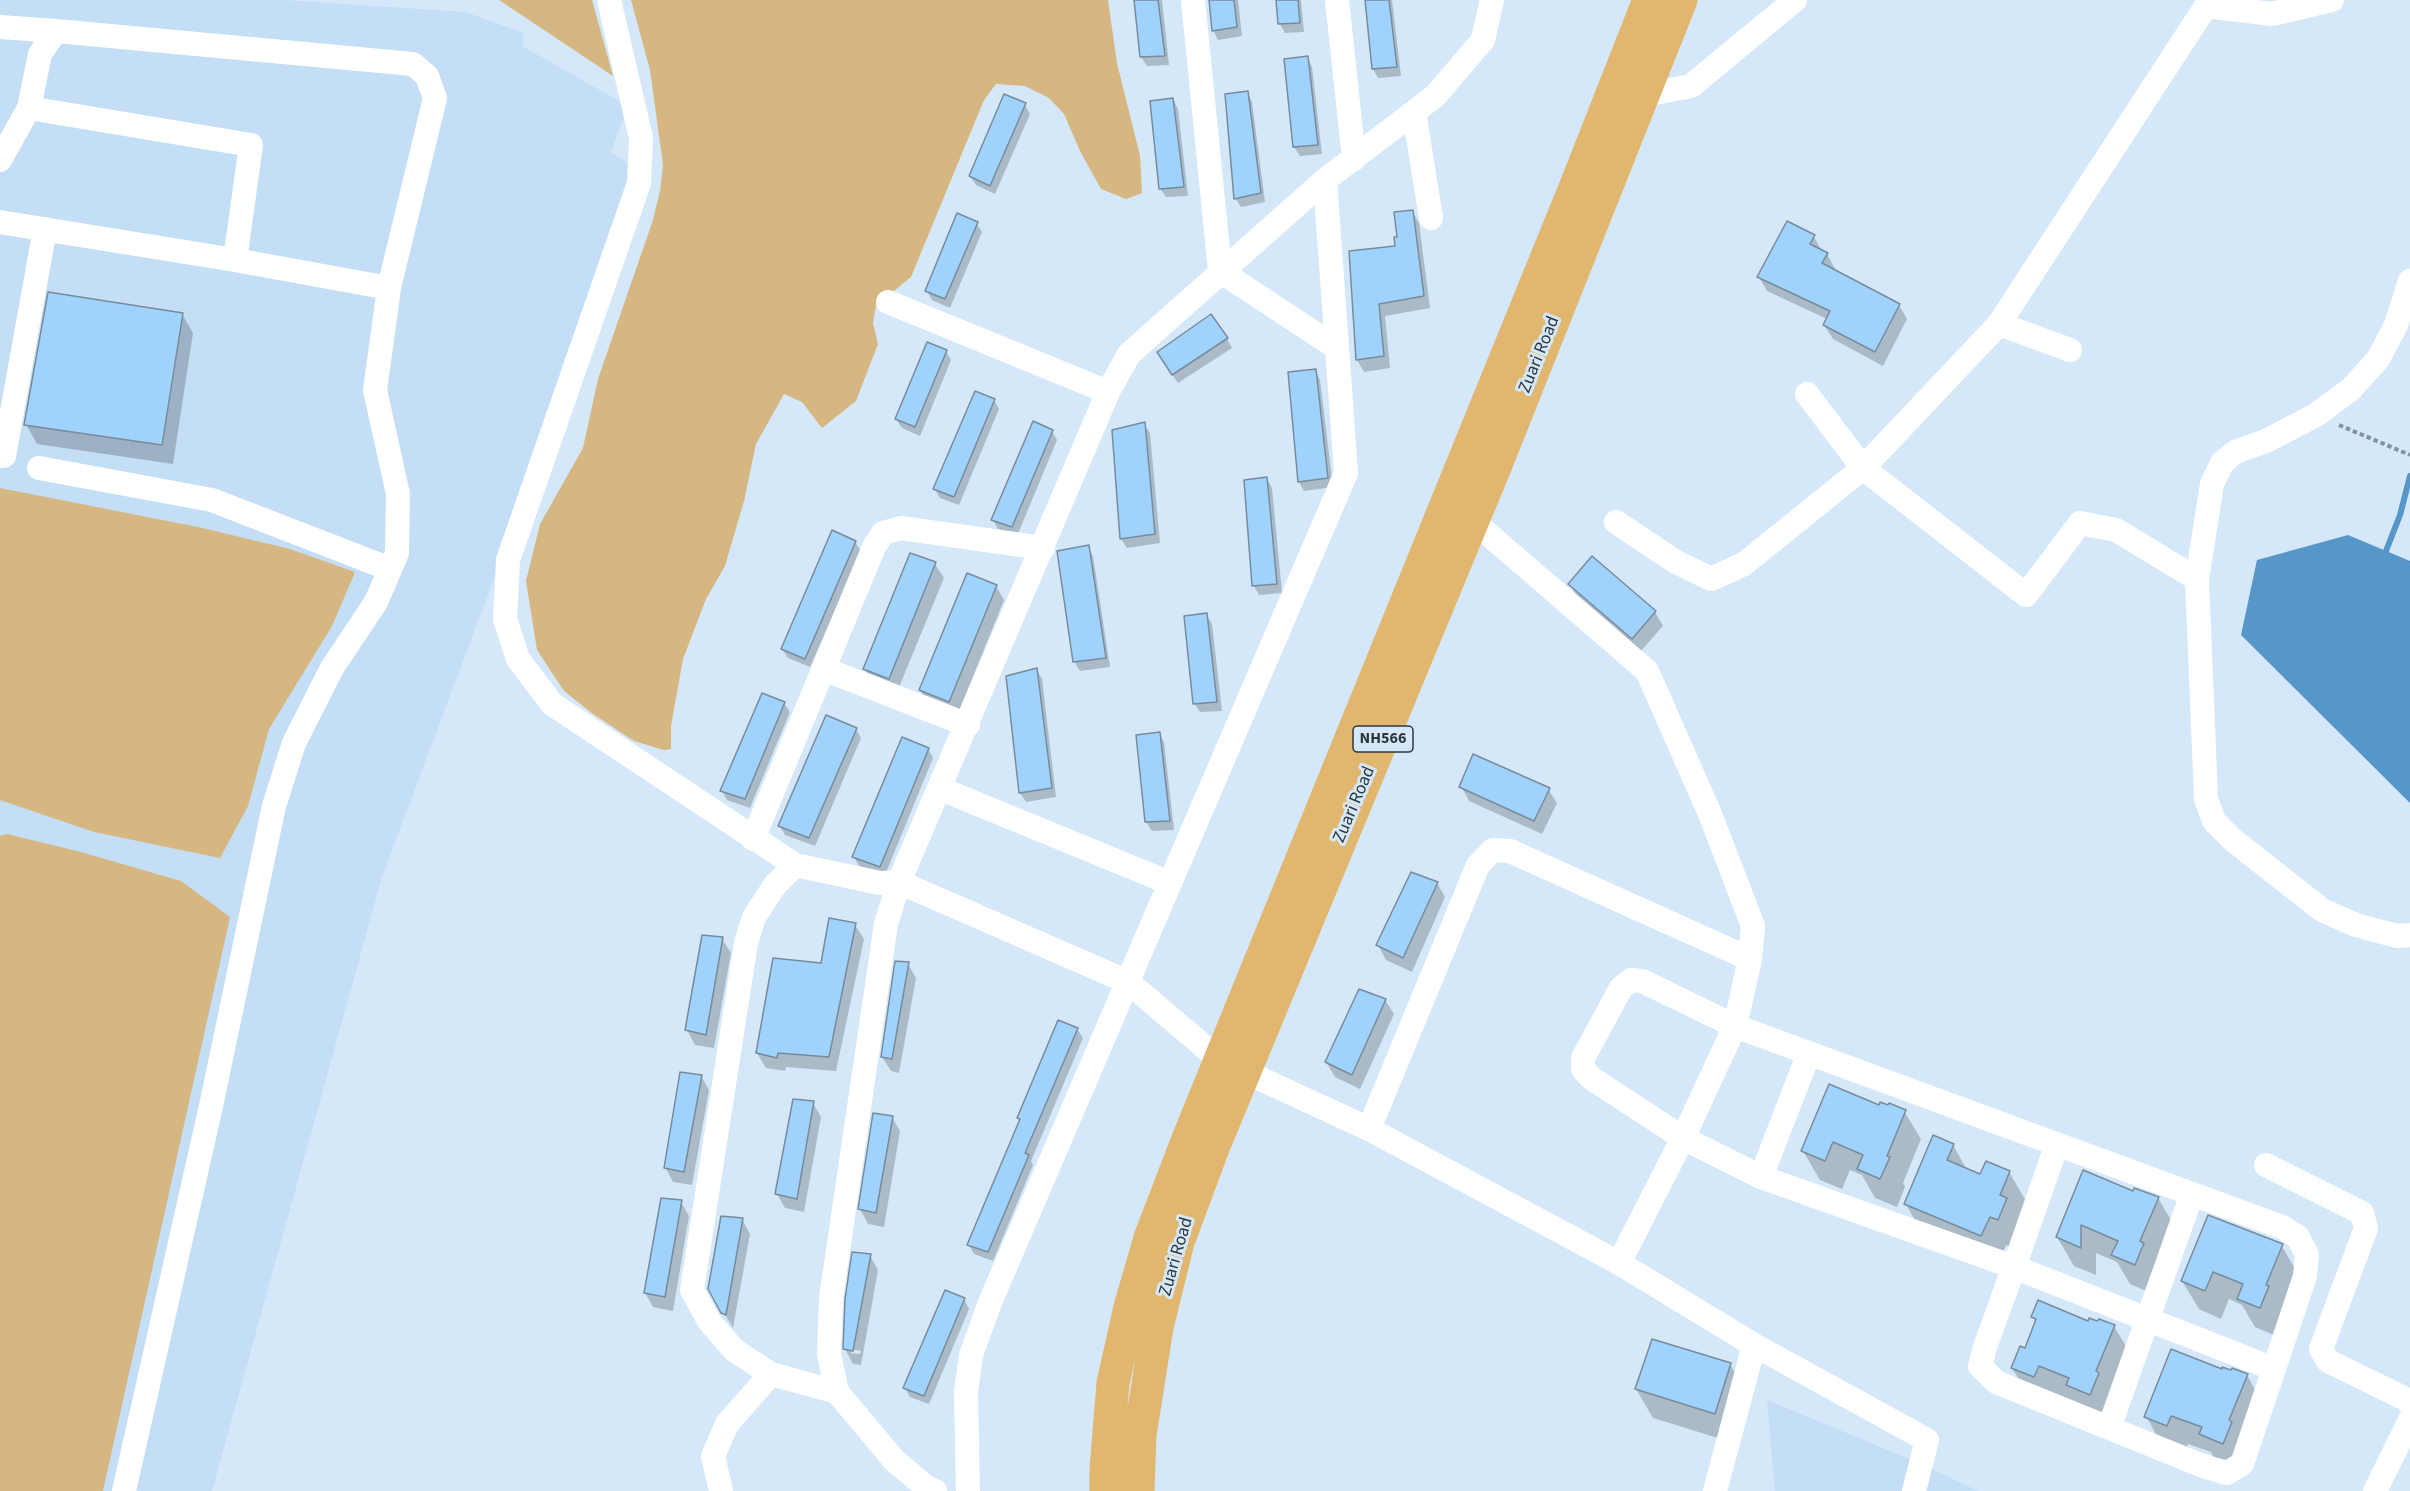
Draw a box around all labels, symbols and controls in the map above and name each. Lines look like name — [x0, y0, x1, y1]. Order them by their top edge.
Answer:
street label: Zuari Road — [1515, 313, 1565, 397]
road number: NH566 — [1353, 726, 1413, 752]
street label: Zuari Road — [1329, 763, 1381, 847]
street label: Zuari Road — [1155, 1215, 1199, 1299]

